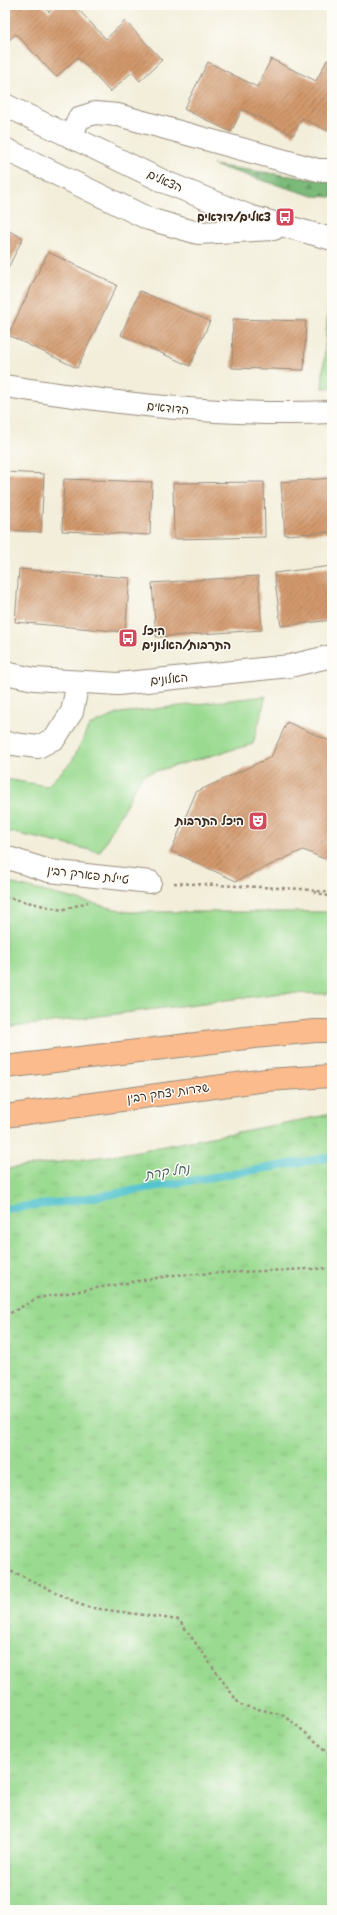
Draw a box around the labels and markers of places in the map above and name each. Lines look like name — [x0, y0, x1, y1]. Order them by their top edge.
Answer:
place label: צאלים/דודאים — [197, 206, 271, 228]
bus stop icon: צאלים/דודאים — [274, 206, 296, 228]
place label: היכל התרבות/האלונים — [142, 620, 231, 656]
bus stop icon: היכל התרבות/האלונים — [117, 627, 139, 649]
place label: היכל התרבות — [174, 810, 244, 832]
theatre icon: היכל התרבות — [247, 810, 269, 832]

